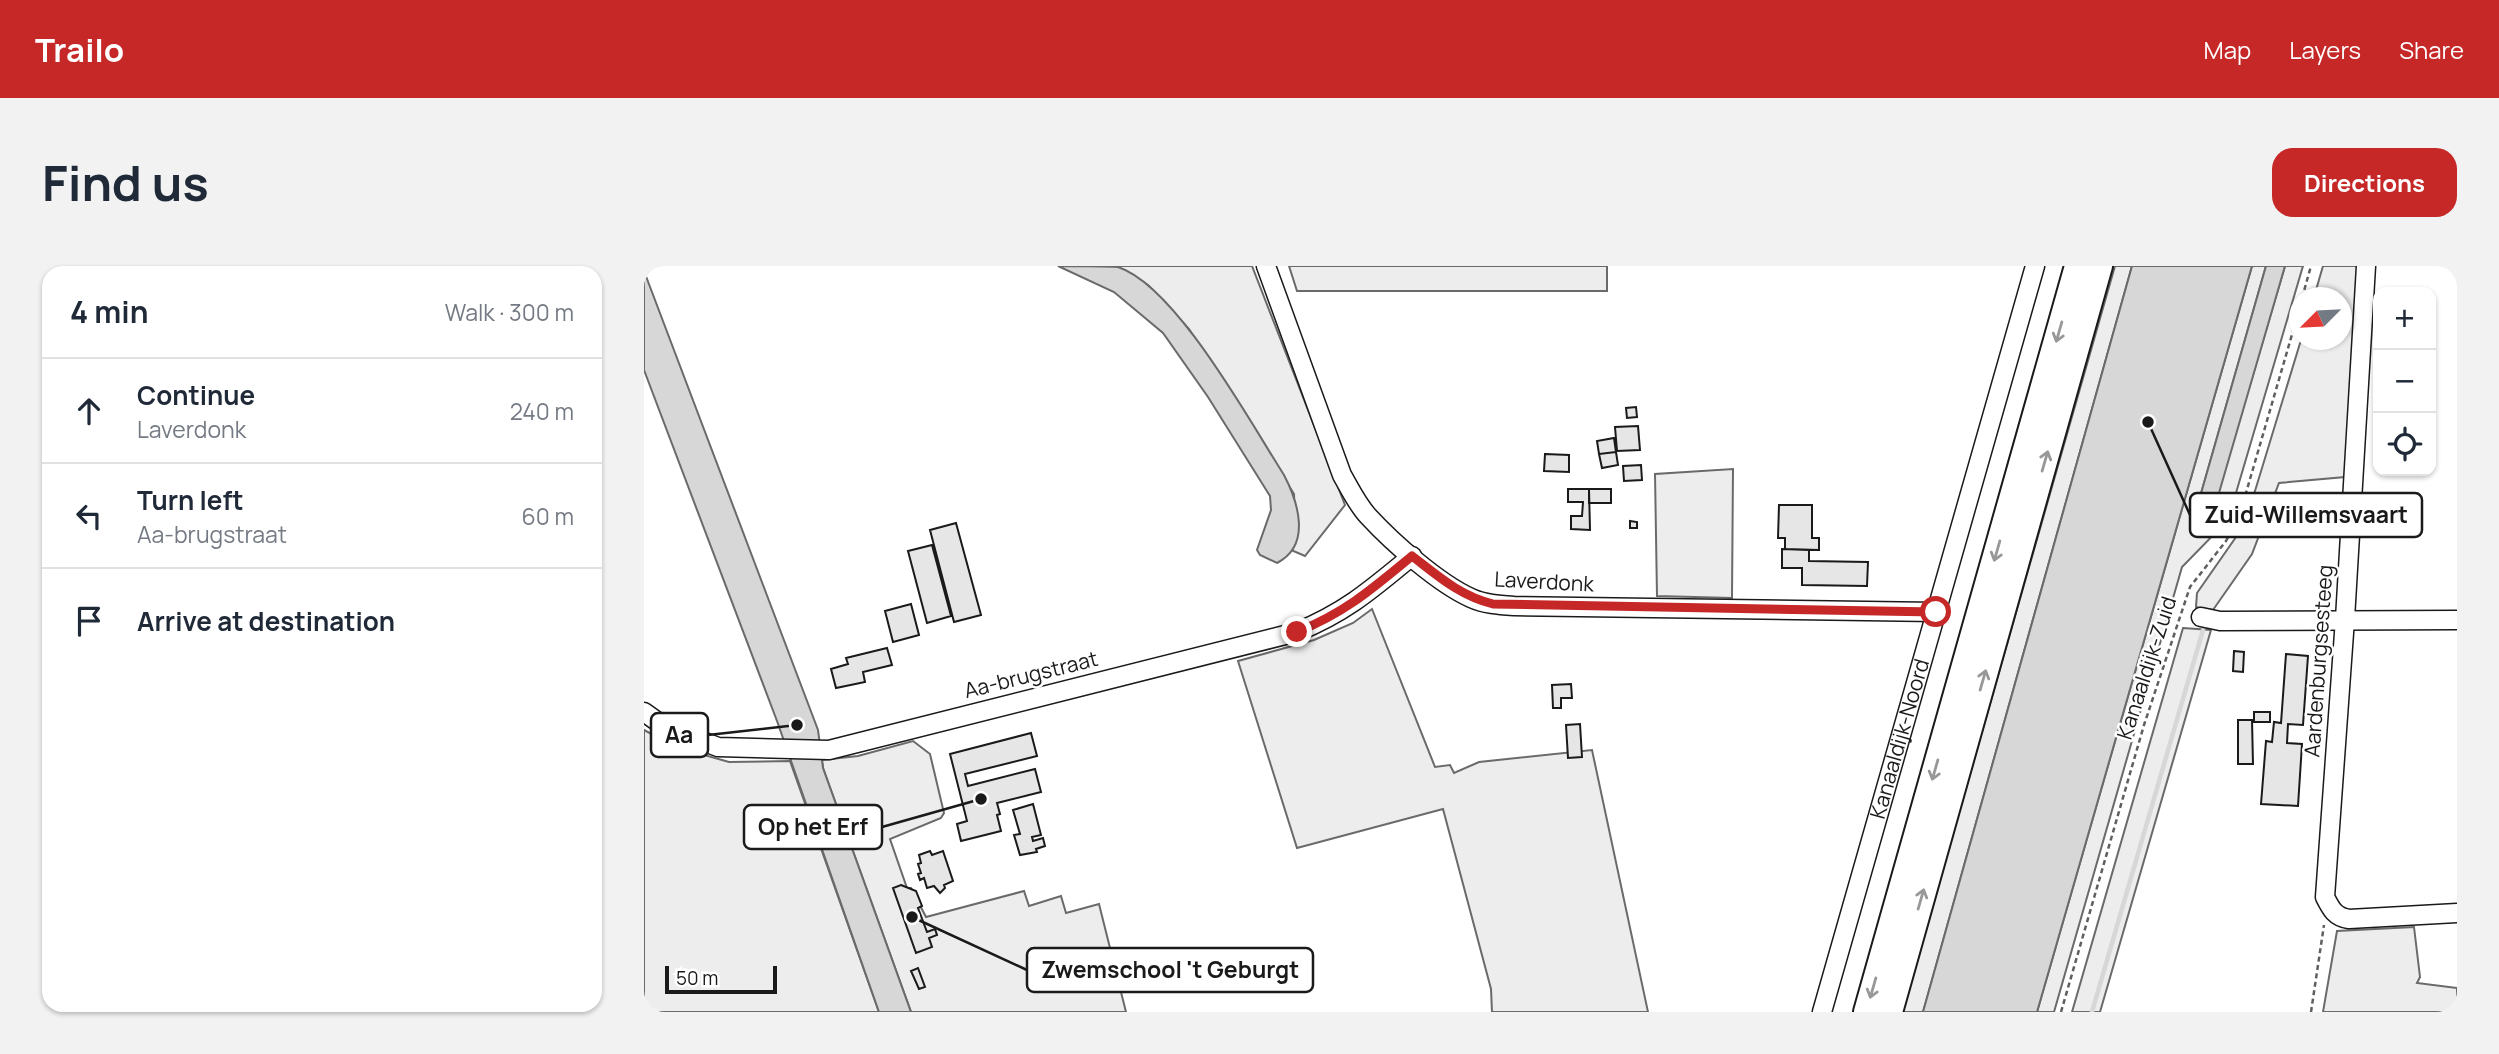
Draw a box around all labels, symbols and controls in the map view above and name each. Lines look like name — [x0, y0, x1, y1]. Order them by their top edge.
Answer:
text: Trailo — [35, 27, 124, 72]
text: Map — [2204, 33, 2251, 66]
text: Layers — [2289, 33, 2361, 66]
text: Share — [2399, 33, 2464, 66]
button: Directions — [2272, 148, 2457, 217]
text: Find us — [42, 149, 209, 216]
north arrow — [2289, 287, 2352, 350]
map controls — [2373, 287, 2436, 476]
button: + — [2373, 287, 2436, 350]
text: 4 min — [70, 291, 148, 332]
text: Walk · 300 m — [445, 296, 574, 328]
one-way arrow — [2051, 320, 2064, 342]
button: − — [2373, 350, 2436, 413]
text: Continue — [137, 377, 255, 413]
icon: ahead — [70, 392, 108, 430]
text: 240 m — [510, 395, 574, 427]
text: Laverdonk — [137, 413, 246, 445]
button: locate — [2373, 413, 2436, 476]
one-way arrow — [2039, 450, 2052, 472]
text: Turn left — [137, 482, 244, 518]
callout: Zuid-Willemsvaart — [2190, 493, 2422, 537]
icon: left — [70, 497, 108, 535]
text: Zuid-Willemsvaart — [2204, 498, 2408, 530]
text: 60 m — [522, 500, 574, 532]
text: Aa-brugstraat — [137, 518, 287, 550]
one-way arrow — [1990, 539, 2003, 561]
street label: Laverdonk — [1494, 564, 1595, 598]
street label: Aardenburgsesteeg — [2297, 564, 2339, 758]
street label: Kanaaldijk-Zuid — [2110, 593, 2182, 743]
route start — [1920, 596, 1951, 627]
icon: arrive — [70, 602, 108, 640]
text: Arrive at destination — [137, 603, 395, 639]
route end — [1281, 616, 1312, 647]
street label: Aa-brugstraat — [961, 644, 1101, 704]
street label: Kanaaldijk-Noord — [1863, 655, 1935, 822]
one-way arrow — [1977, 669, 1990, 691]
callout: Aa — [651, 713, 708, 757]
text: Aa — [665, 718, 693, 750]
one-way arrow — [1928, 758, 1941, 780]
callout: Op het Erf — [744, 805, 882, 849]
text: Op het Erf — [758, 810, 868, 842]
one-way arrow — [1915, 888, 1928, 911]
callout: Zwemschool 't Geburgt — [1027, 948, 1313, 992]
text: Zwemschool 't Geburgt — [1041, 953, 1299, 985]
scale bar — [665, 963, 777, 995]
text: 50 m — [676, 965, 718, 991]
one-way arrow — [1865, 977, 1878, 999]

